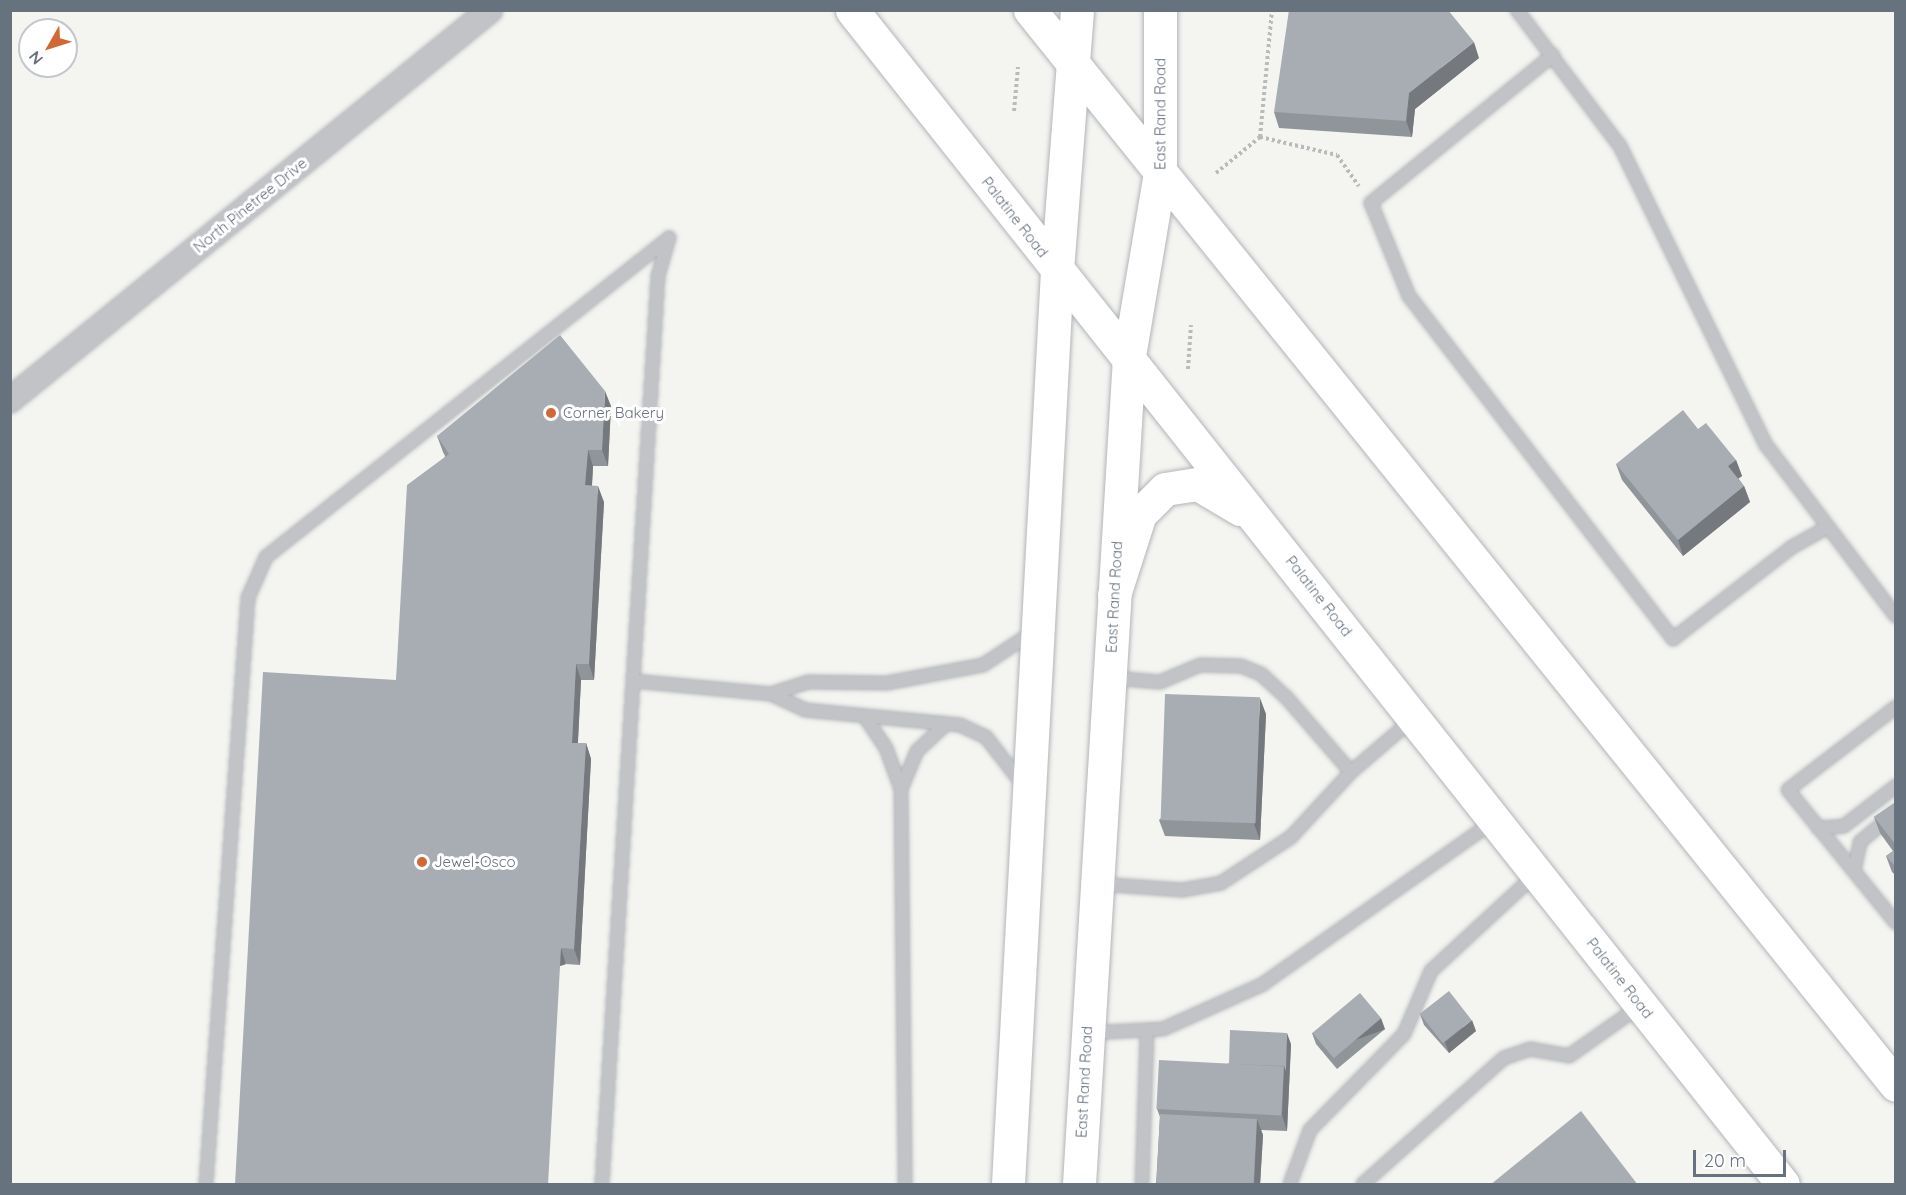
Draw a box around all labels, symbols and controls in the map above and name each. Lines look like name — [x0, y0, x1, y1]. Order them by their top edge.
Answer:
north arrow — [18, 18, 78, 78]
text: N — [24, 47, 47, 69]
street label: East Rand Road — [1151, 58, 1169, 170]
street label: North Pinetree Drive — [190, 154, 310, 256]
street label: Palatine Road — [978, 173, 1052, 261]
place label: Corner Bakery — [563, 404, 664, 422]
marker: Corner Bakery — [544, 406, 558, 420]
street label: East Rand Road — [1102, 541, 1126, 653]
street label: Palatine Road — [1282, 552, 1356, 640]
place label: Jewel-Osco — [434, 853, 515, 871]
marker: Jewel-Osco — [415, 855, 429, 869]
street label: Palatine Road — [1583, 934, 1657, 1022]
street label: East Rand Road — [1072, 1026, 1096, 1138]
scale bar — [1696, 1138, 1789, 1176]
text: 20 m — [1704, 1149, 1746, 1172]

